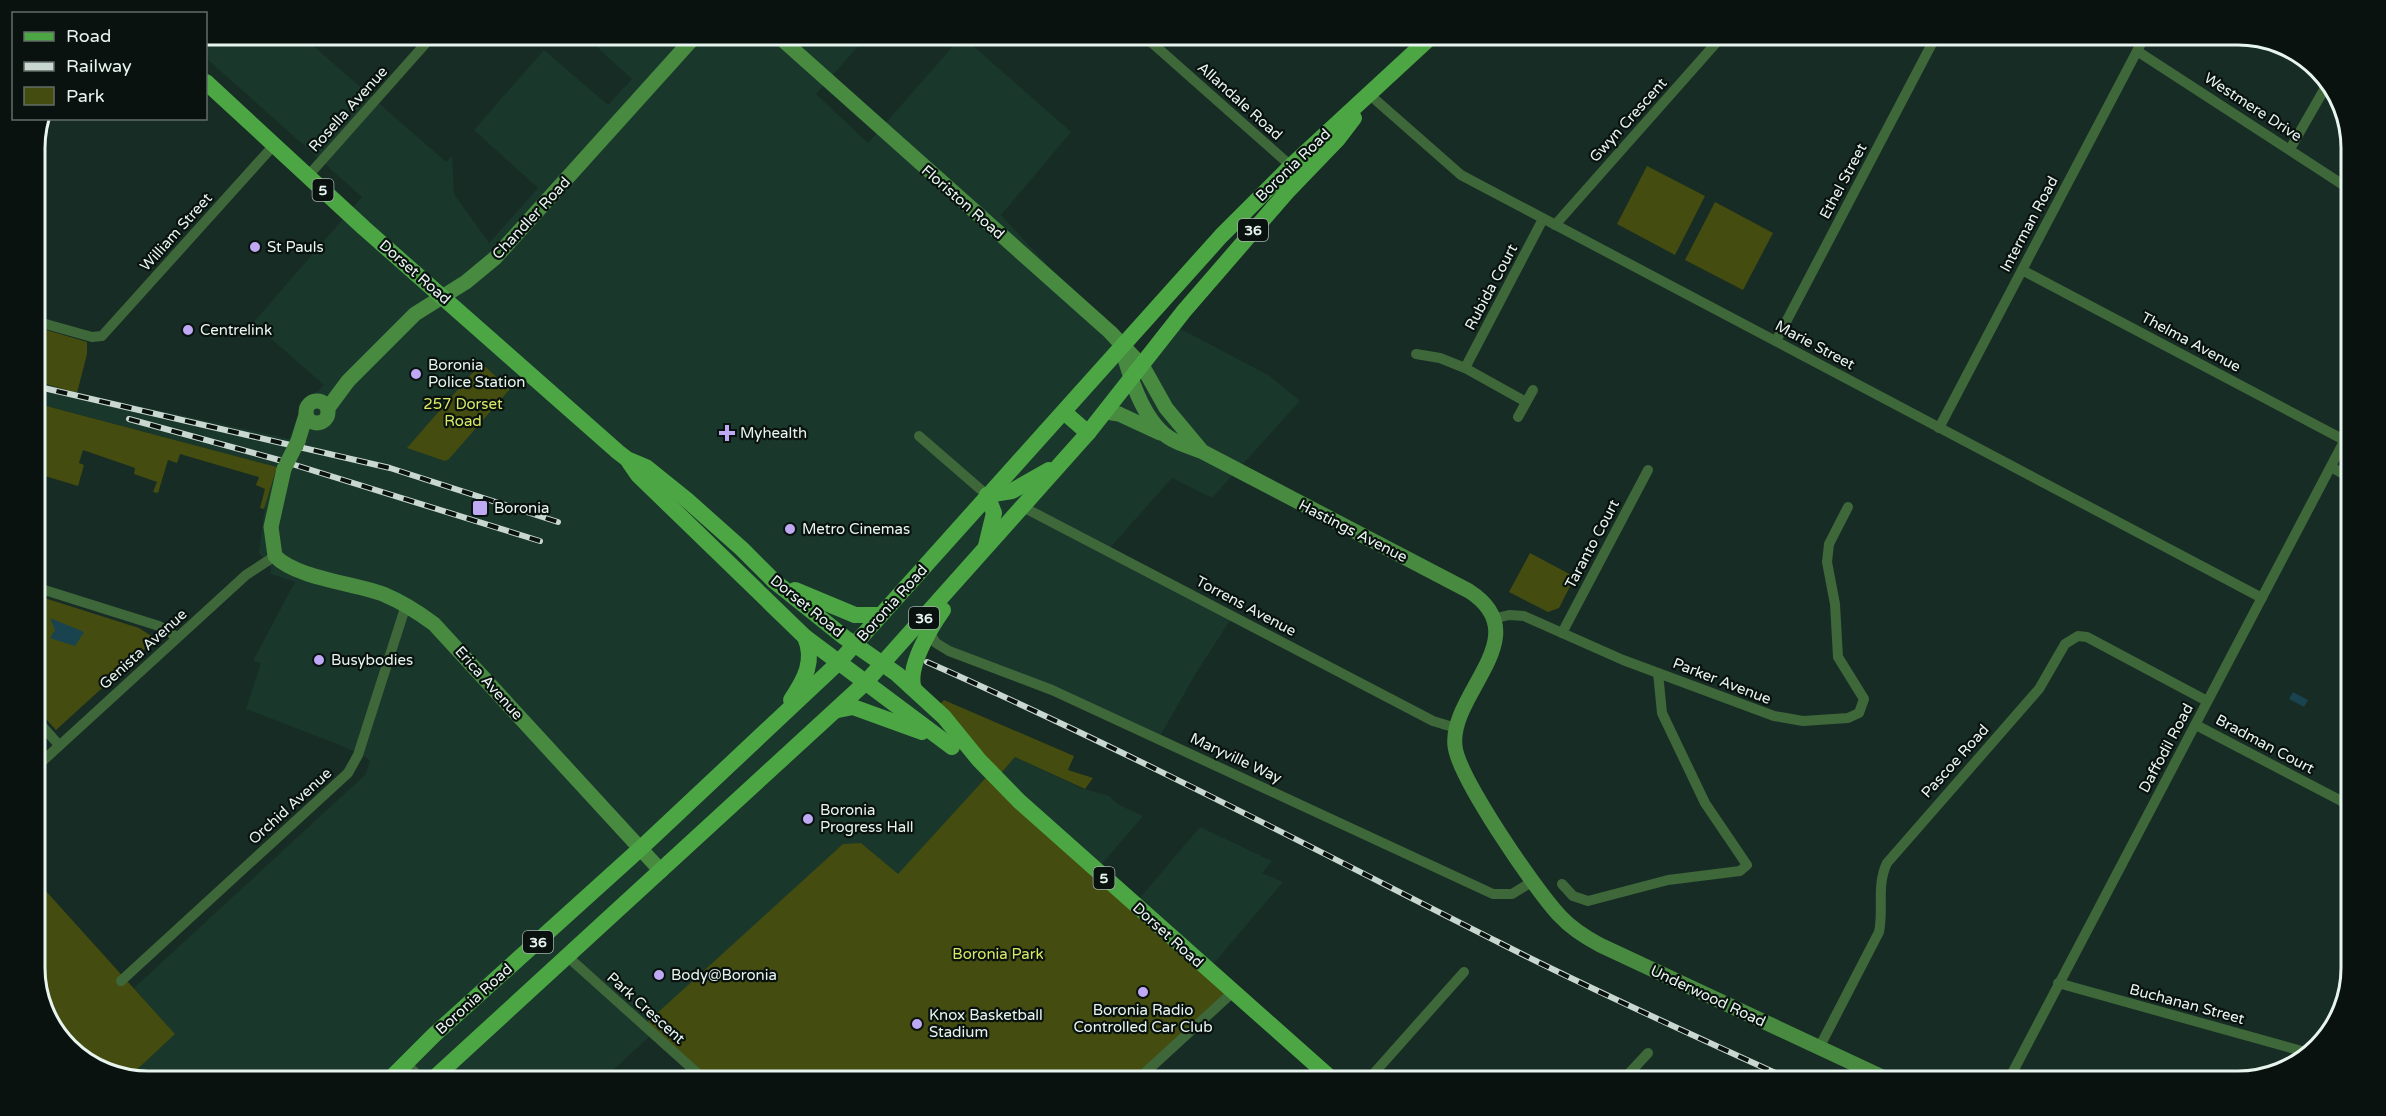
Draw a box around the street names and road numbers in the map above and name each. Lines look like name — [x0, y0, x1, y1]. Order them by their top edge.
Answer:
street label: Allandale Road — [1194, 58, 1286, 144]
street label: Rosella Avenue — [305, 62, 391, 156]
street label: Westmere Drive — [2201, 69, 2305, 145]
street label: Gwyn Crescent — [1586, 74, 1671, 166]
street label: Boronia Road — [1252, 125, 1334, 205]
street label: Ethel Street — [1816, 140, 1871, 222]
street label: Floriston Road — [918, 161, 1008, 243]
street label: Chandler Road — [488, 173, 574, 263]
street label: Interman Road — [1996, 173, 2062, 275]
road number: 5 — [312, 179, 334, 201]
street label: William Street — [136, 189, 216, 275]
road number: 36 — [1238, 219, 1268, 241]
street label: Dorset Road — [376, 236, 454, 308]
street label: Rubida Court — [1461, 241, 1521, 333]
street label: Thelma Avenue — [2138, 308, 2244, 376]
street label: Marie Street — [1772, 316, 1858, 374]
street label: Hastings Avenue — [1296, 496, 1410, 566]
street label: Taranto Court — [1561, 496, 1623, 592]
street label: Boronia Road — [853, 561, 931, 645]
street label: Dorset Road — [767, 571, 847, 641]
street label: Torrens Avenue — [1193, 572, 1299, 640]
street label: Genista Avenue — [96, 605, 190, 693]
road number: 36 — [909, 607, 939, 629]
street label: Erica Avenue — [451, 642, 527, 724]
street label: Parker Avenue — [1670, 654, 1774, 708]
street label: Daffodil Road — [2135, 700, 2197, 796]
street label: Bradman Court — [2213, 710, 2318, 778]
street label: Pascoe Road — [1917, 721, 1993, 801]
street label: Maryville Way — [1187, 729, 1285, 787]
street label: Orchid Avenue — [245, 764, 335, 848]
road number: 5 — [1094, 867, 1114, 889]
street label: Dorset Road — [1129, 899, 1207, 971]
road number: 36 — [523, 931, 553, 953]
street label: Boronia Road — [432, 960, 516, 1038]
street label: Underwood Road — [1648, 961, 1768, 1031]
street label: Park Crescent — [603, 968, 689, 1048]
street label: Buchanan Street — [2127, 980, 2247, 1028]

